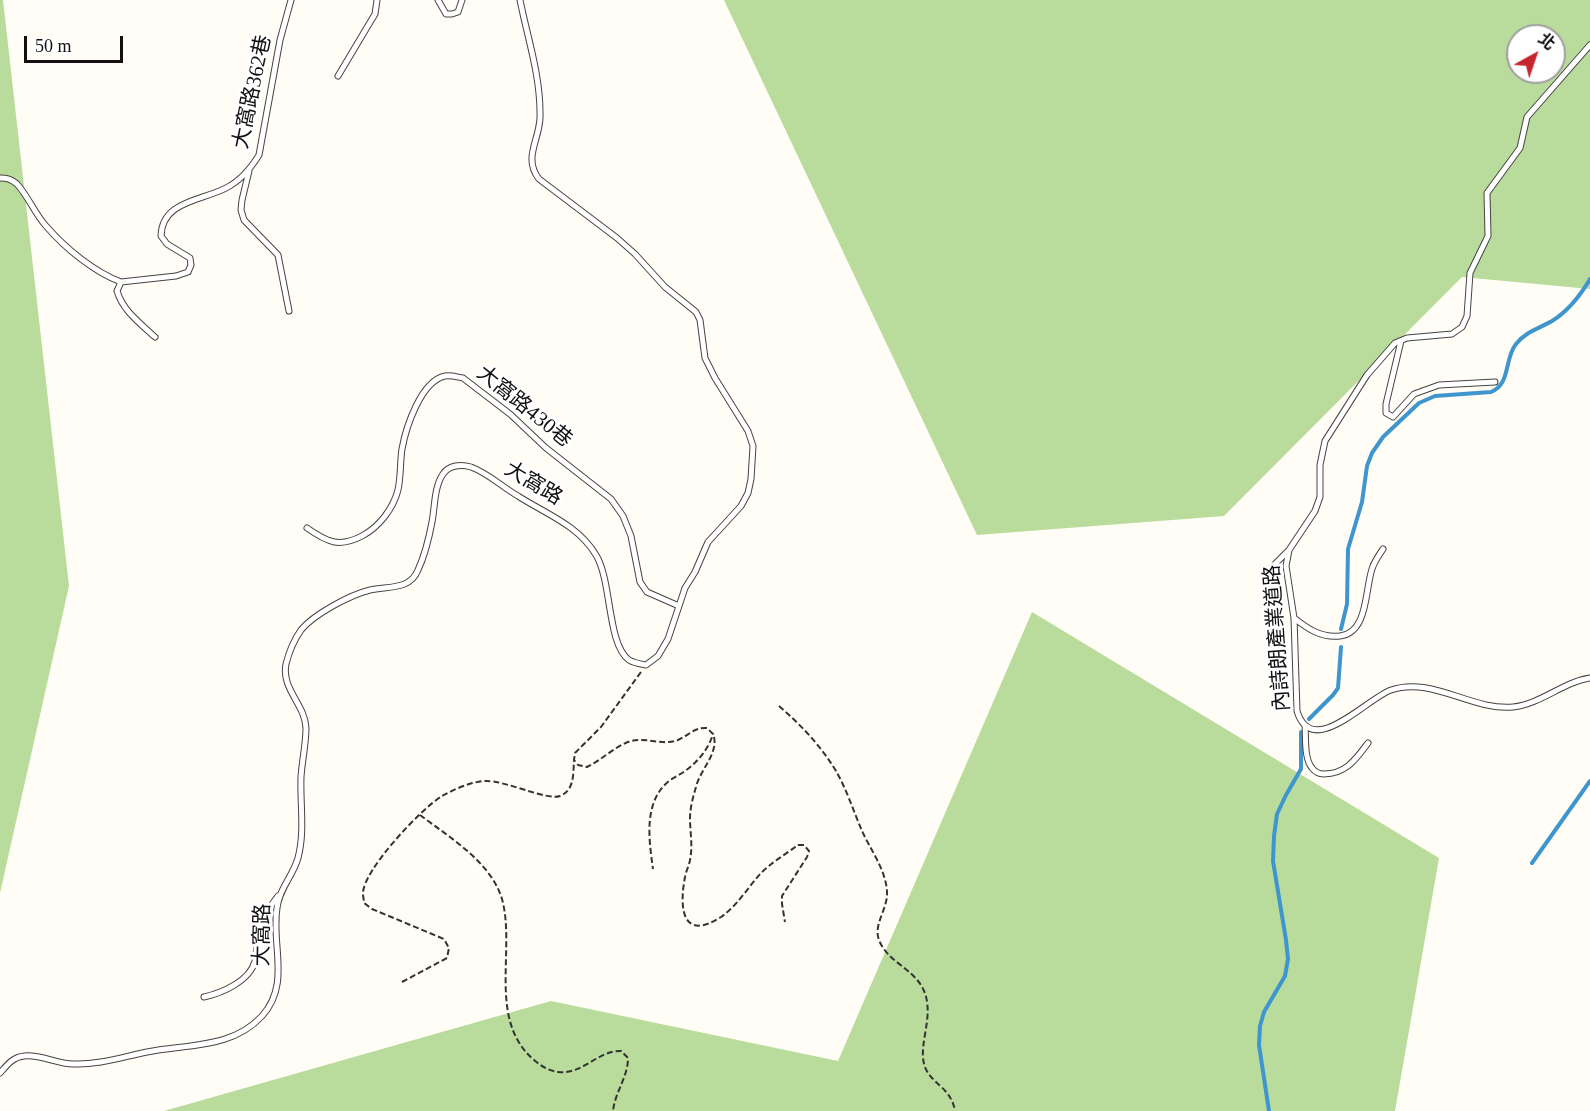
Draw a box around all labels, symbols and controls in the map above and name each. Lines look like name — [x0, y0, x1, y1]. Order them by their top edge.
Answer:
scale bar — [27, 24, 126, 62]
north arrow — [1506, 24, 1566, 84]
text: 北 — [1535, 30, 1558, 53]
street label: 大窩路362巷 — [229, 33, 277, 151]
text: 50 m — [35, 36, 72, 56]
street label: 大窩路430巷 — [471, 361, 577, 453]
street label: 大窩路 — [500, 457, 566, 511]
street label: 內詩朗產業道路 — [1260, 564, 1296, 712]
street label: 大窩路 — [250, 903, 276, 967]

